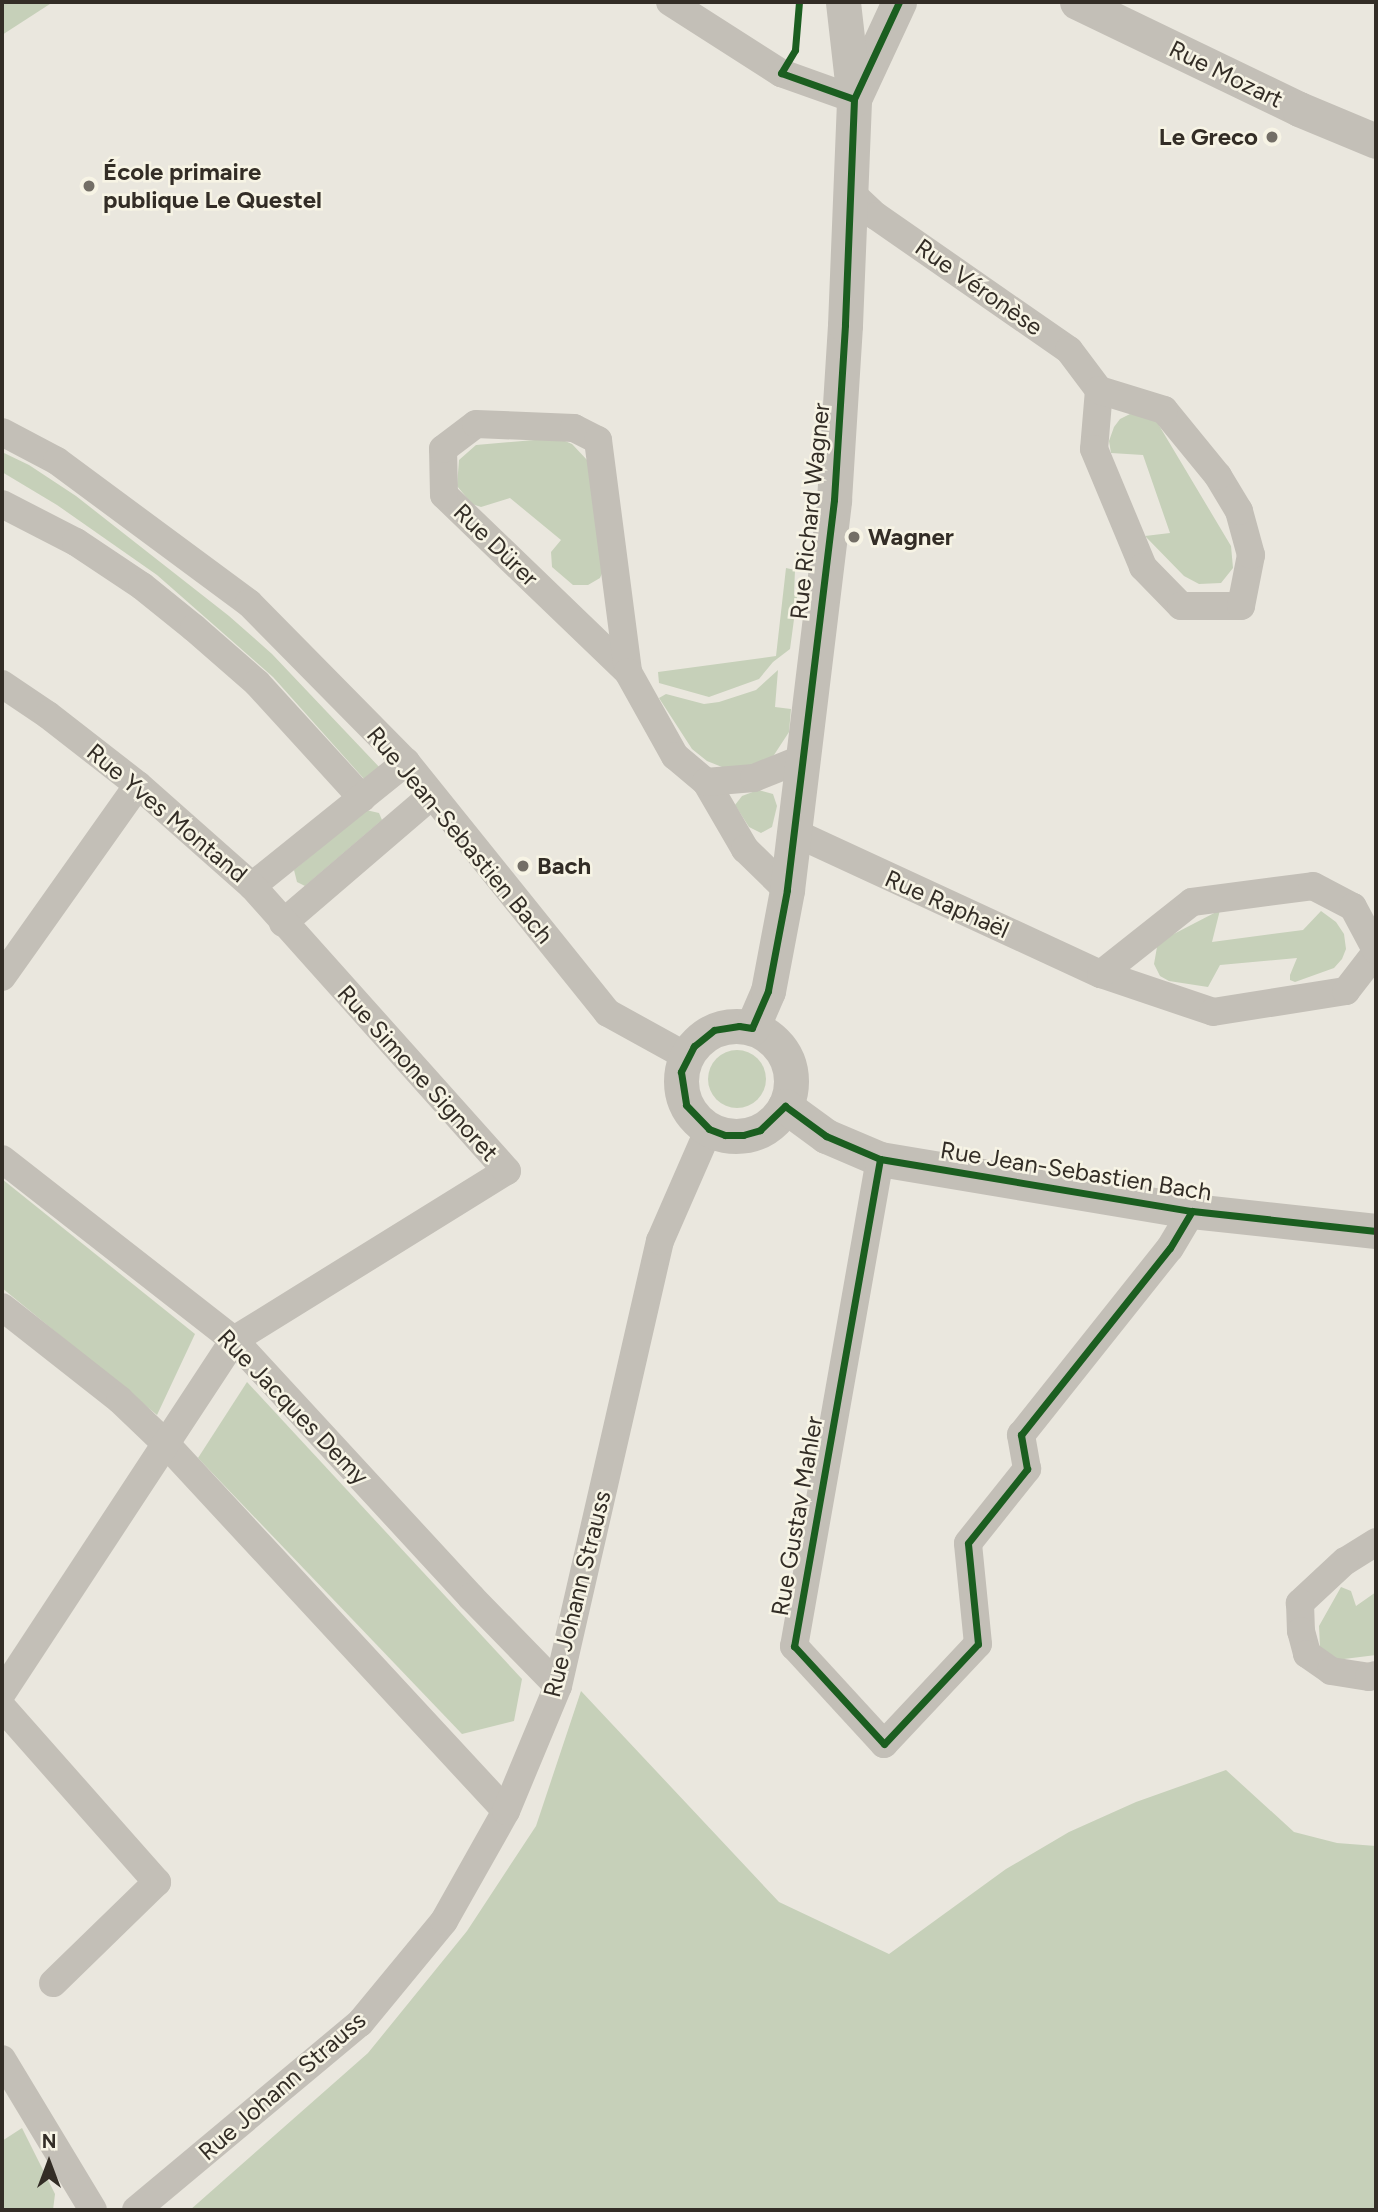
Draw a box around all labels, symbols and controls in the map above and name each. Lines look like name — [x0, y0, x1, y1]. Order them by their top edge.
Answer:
street label: Rue Mozart — [1164, 34, 1288, 114]
place label: Le Greco — [1159, 123, 1258, 151]
marker: Le Greco — [1264, 129, 1280, 145]
place label: École primaire publique Le Questel — [103, 158, 322, 214]
marker: École primaire publique Le Questel — [81, 178, 97, 194]
street label: Rue Véronèse — [910, 232, 1048, 342]
street label: Rue Richard Wagner — [784, 401, 836, 621]
street label: Rue Dürer — [448, 498, 544, 592]
place label: Wagner — [868, 523, 954, 551]
marker: Wagner — [846, 529, 862, 545]
street label: Rue Jean-Sebastien Bach — [361, 721, 559, 949]
street label: Rue Yves Montand — [81, 738, 253, 888]
place label: Bach — [537, 852, 591, 880]
marker: Bach — [515, 858, 531, 874]
street label: Rue Raphaël — [880, 864, 1014, 944]
street label: Rue Simone Signoret — [332, 979, 504, 1167]
street label: Rue Jean-Sebastien Bach — [938, 1135, 1214, 1207]
street label: Rue Jacques Demy — [211, 1323, 375, 1491]
street label: Rue Gustav Mahler — [765, 1414, 829, 1618]
street label: Rue Johann Strauss — [537, 1488, 617, 1700]
street label: Rue Johann Strauss — [193, 2006, 371, 2166]
north arrow — [14, 2128, 84, 2198]
text: N — [42, 2130, 56, 2153]

